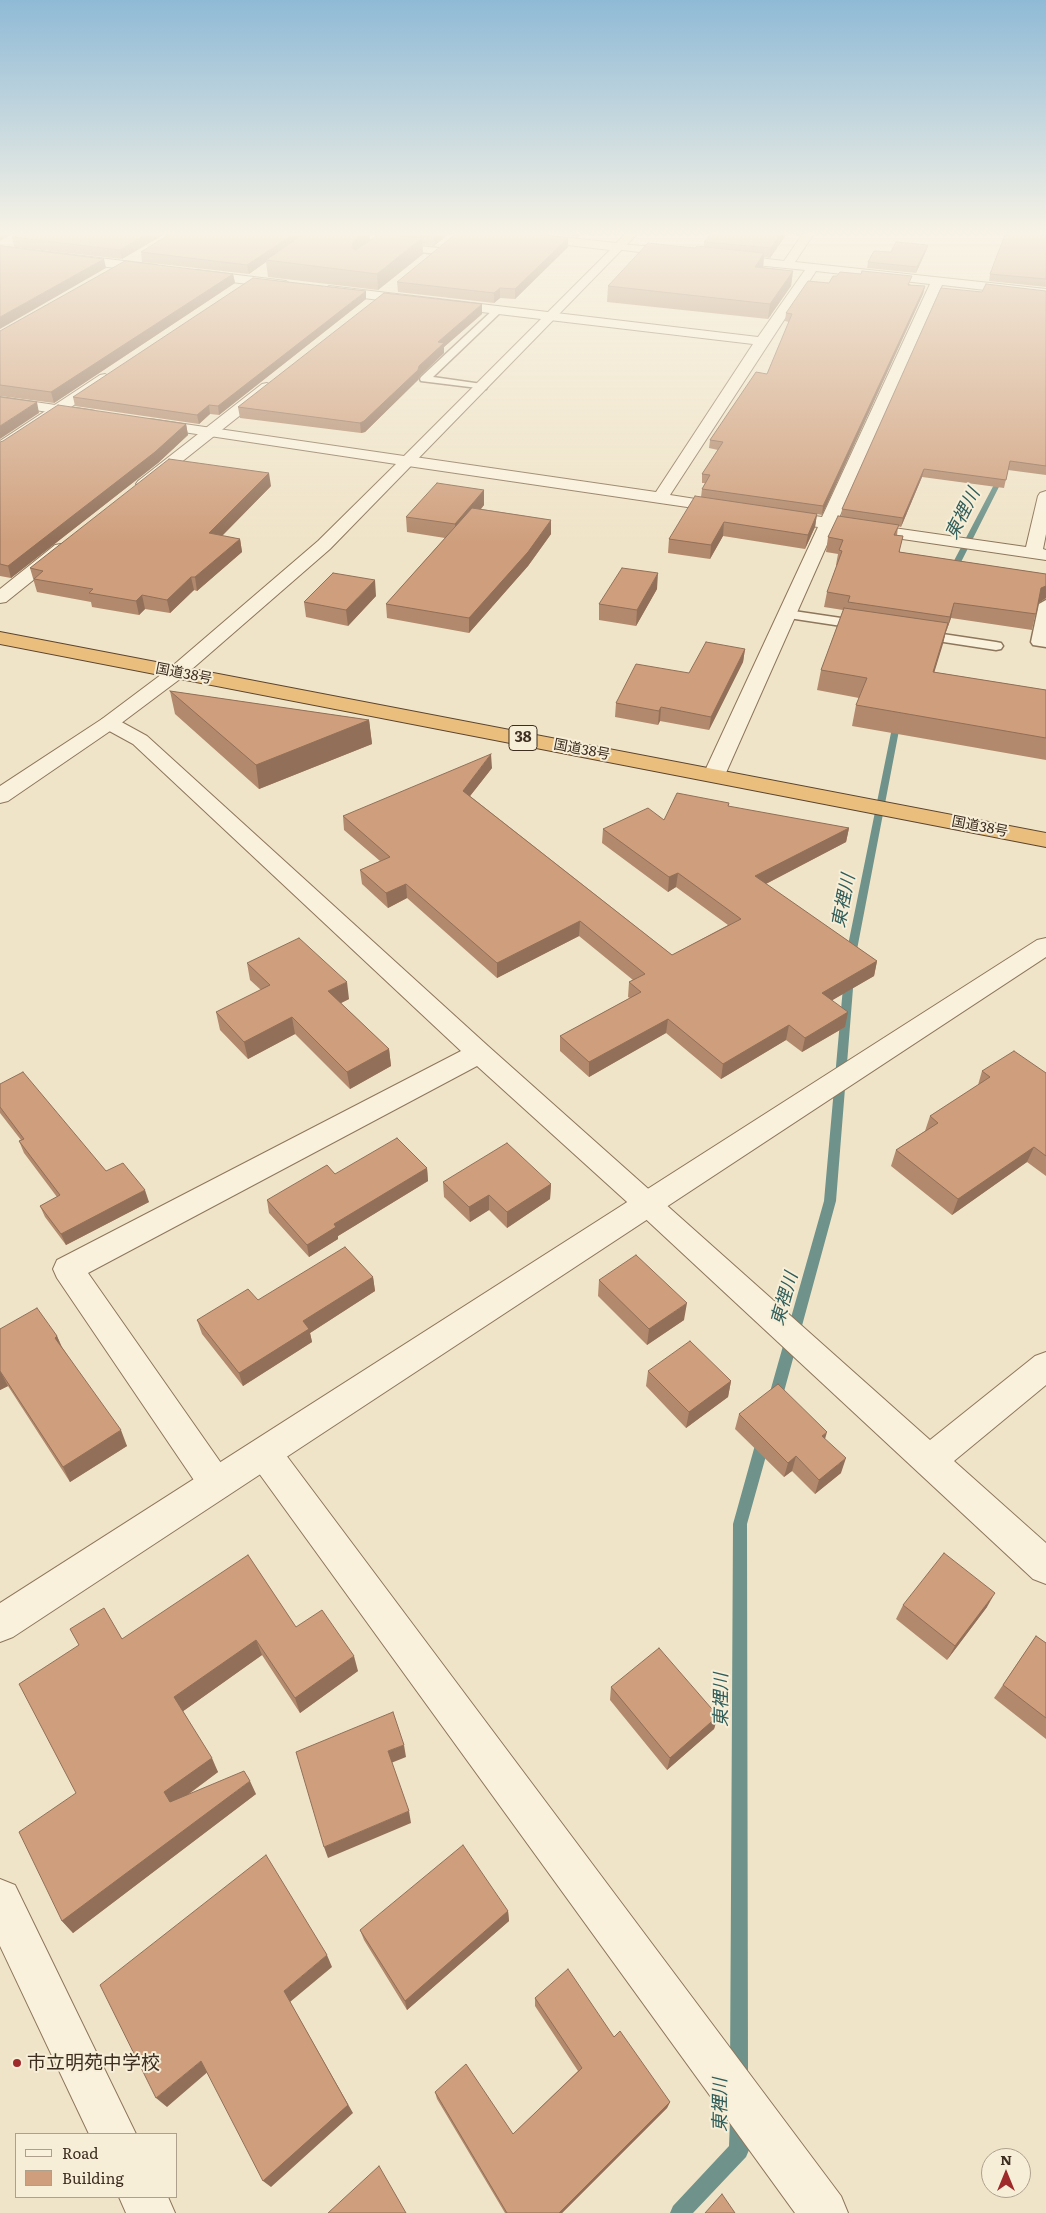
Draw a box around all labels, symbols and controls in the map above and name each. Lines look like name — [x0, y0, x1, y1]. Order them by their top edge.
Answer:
water label: 東裡川 — [941, 485, 985, 543]
street label: 国道38号 — [154, 660, 214, 688]
road number: 38 — [509, 726, 537, 750]
street label: 国道38号 — [552, 736, 612, 764]
street label: 国道38号 — [950, 813, 1010, 841]
water label: 東裡川 — [828, 872, 860, 930]
water label: 東裡川 — [767, 1270, 803, 1328]
water label: 東裡川 — [711, 1673, 733, 1727]
place label: 市立明苑中学校 — [27, 2052, 160, 2074]
marker: 市立明苑中学校 — [11, 2057, 23, 2069]
water label: 東裡川 — [710, 2078, 732, 2132]
legend — [15, 2133, 178, 2198]
text: Road — [62, 2141, 98, 2164]
north arrow — [981, 2148, 1031, 2198]
text: N — [1000, 2149, 1012, 2169]
text: Building — [62, 2166, 124, 2189]

